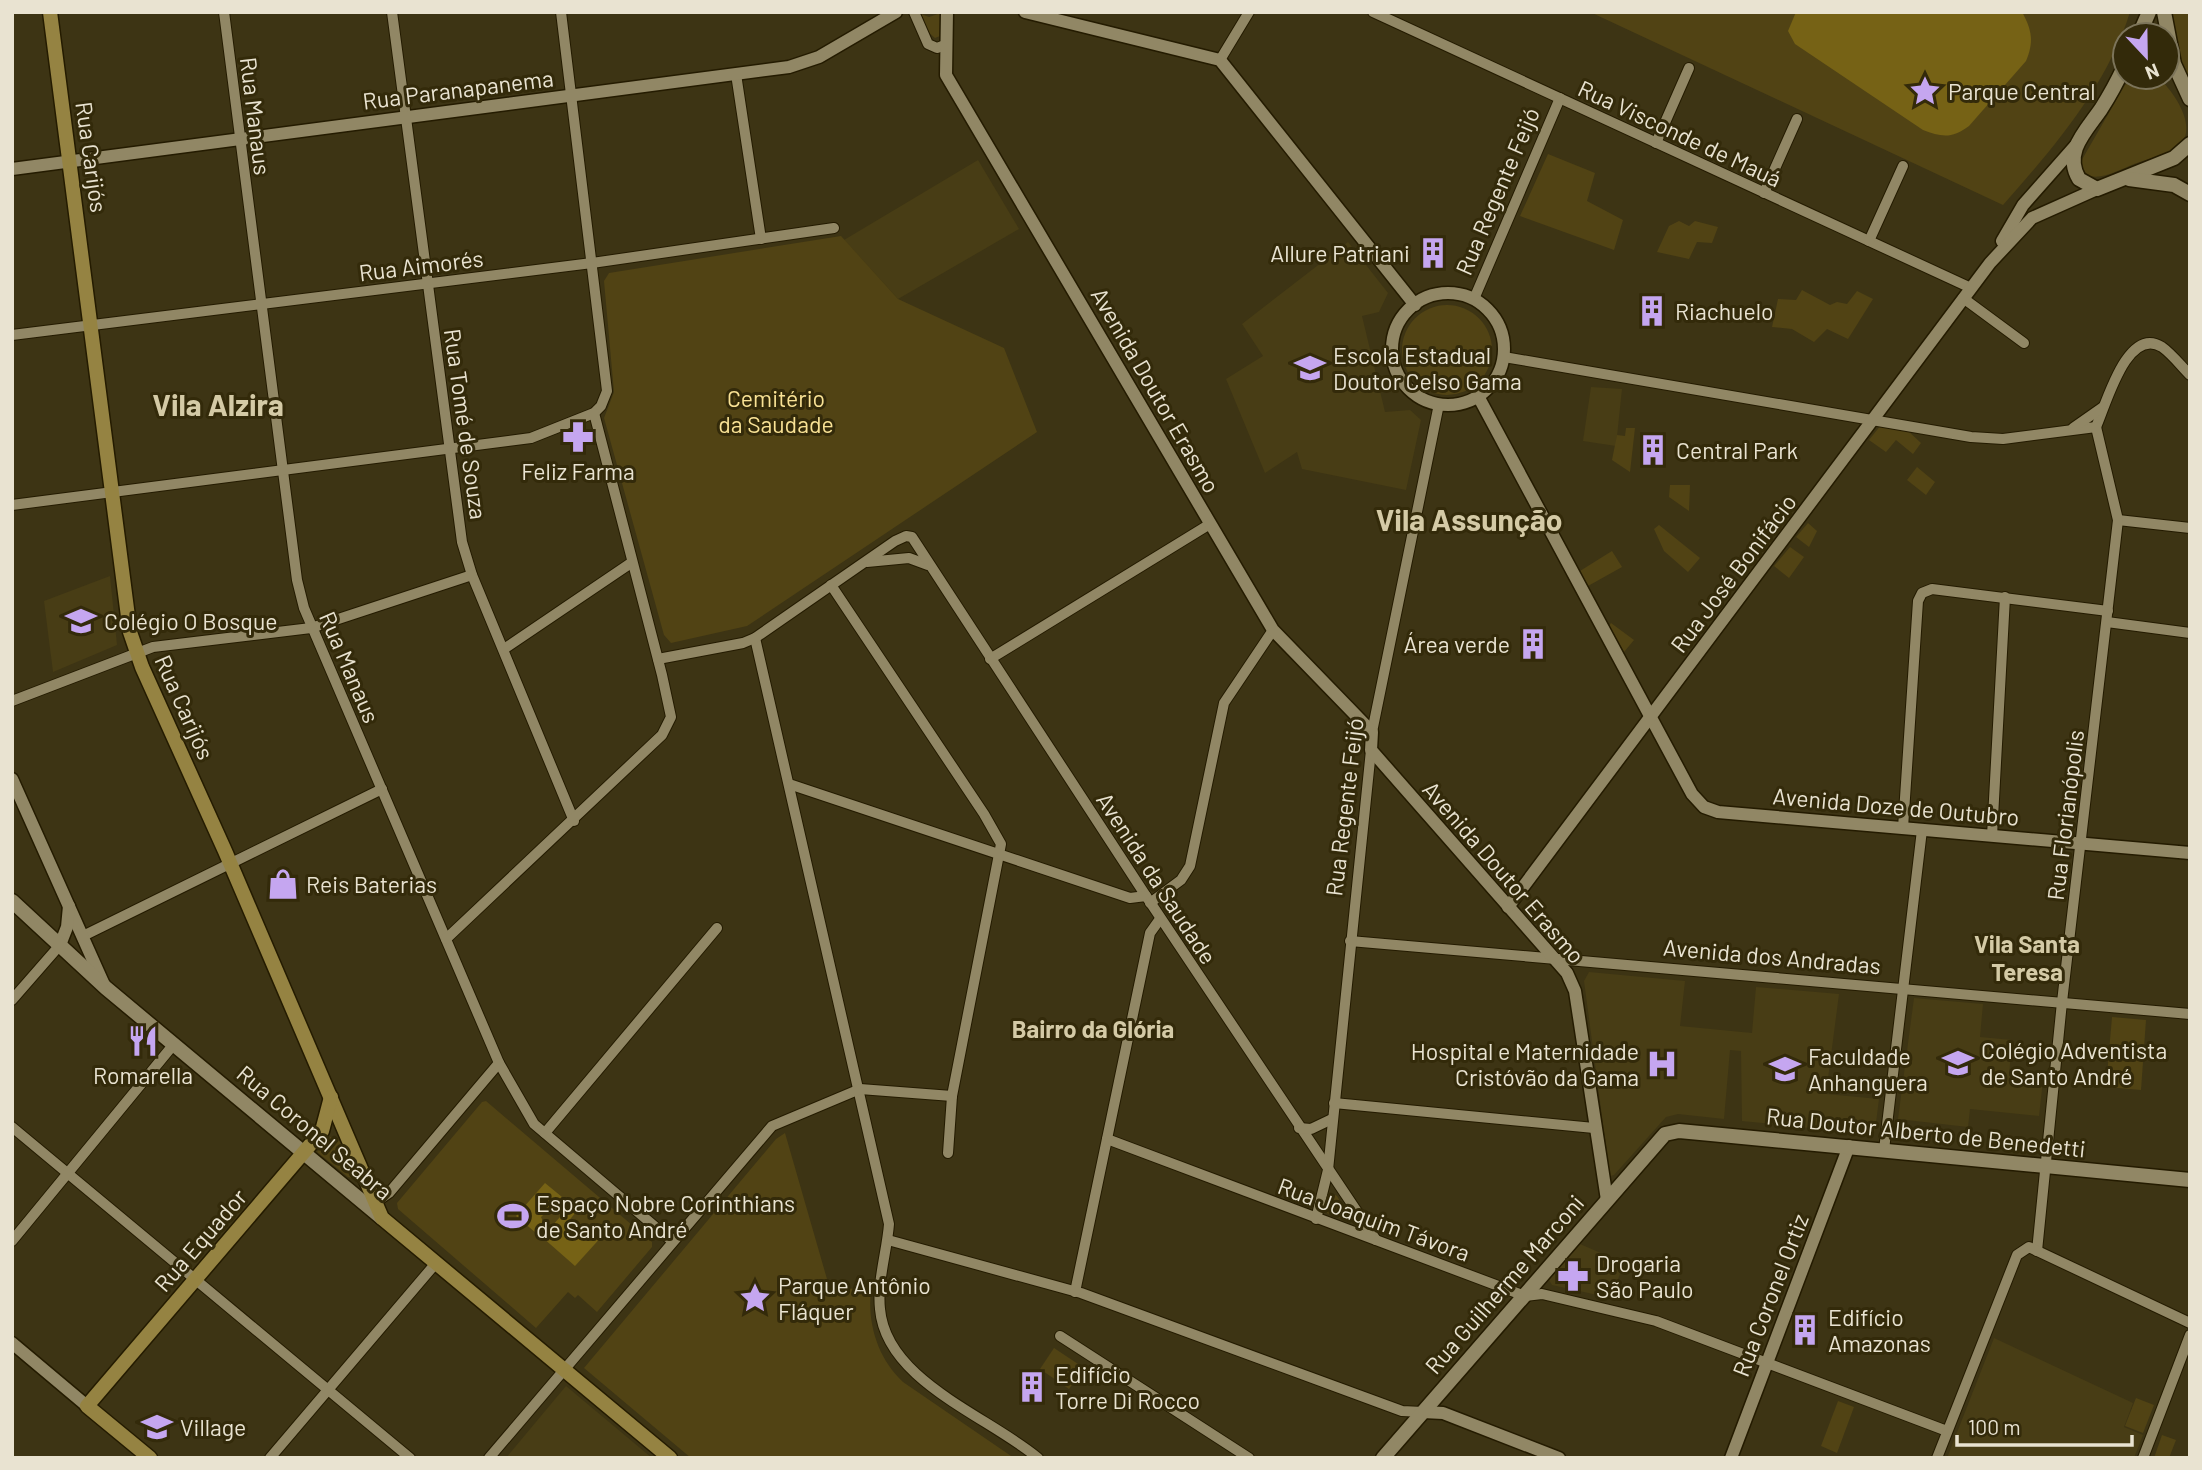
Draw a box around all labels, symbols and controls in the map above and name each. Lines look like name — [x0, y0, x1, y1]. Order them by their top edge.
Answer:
north arrow — [2111, 21, 2181, 91]
street label: Rua Manaus — [235, 55, 277, 177]
text: N — [2142, 59, 2163, 85]
street label: Rua Paranapanema — [361, 63, 555, 115]
street label: Rua Visconde de Mauá — [1574, 74, 1786, 192]
place icon: Parque Central — [1908, 74, 1942, 108]
place label: Parque Central — [1948, 77, 2096, 105]
street label: Rua Carijós — [70, 100, 114, 214]
street label: Rua Regente Feijó — [1449, 103, 1545, 279]
building icon: Allure Patriani — [1416, 236, 1450, 270]
place label: Allure Patriani — [1270, 239, 1410, 267]
street label: Rua Aimorés — [357, 243, 485, 287]
street label: Avenida Doutor Erasmo — [1086, 282, 1226, 498]
building icon: Riachuelo — [1635, 294, 1669, 328]
place label: Riachuelo — [1675, 297, 1773, 325]
street label: Rua Tomé de Souza — [439, 327, 493, 521]
place label: Escola Estadual Doutor Celso Gama — [1333, 341, 1522, 395]
school or university icon: Escola Estadual Doutor Celso Gama — [1293, 351, 1327, 385]
park label: Cemitério da Saudade — [718, 384, 834, 438]
district label: Vila Alzira — [152, 386, 284, 422]
pharmacy icon: Feliz Farma — [561, 420, 595, 454]
building icon: Central Park — [1636, 433, 1670, 467]
place label: Central Park — [1676, 436, 1798, 464]
place label: Feliz Farma — [521, 457, 635, 485]
street label: Rua José Bonifácio — [1664, 488, 1802, 658]
district label: Vila Assunção — [1376, 501, 1562, 537]
school or university icon: Colégio O Bosque — [64, 604, 98, 638]
place label: Colégio O Bosque — [104, 607, 278, 635]
street label: Rua Manaus — [314, 607, 386, 727]
building icon: Área verde — [1516, 627, 1550, 661]
place label: Área verde — [1403, 630, 1510, 658]
street label: Rua Carijós — [150, 650, 220, 764]
street label: Rua Regente Feijó — [1319, 716, 1369, 898]
street label: Rua Florianópolis — [2041, 728, 2089, 902]
street label: Avenida Doutor Erasmo — [1417, 775, 1591, 969]
street label: Avenida Doze de Outubro — [1772, 781, 2020, 831]
street label: Avenida da Saudade — [1091, 787, 1223, 969]
shop icon: Reis Baterias — [266, 867, 300, 901]
place label: Reis Baterias — [306, 870, 437, 898]
district label: Vila Santa Teresa — [1974, 929, 2080, 986]
street label: Avenida dos Andradas — [1662, 933, 1882, 979]
district label: Bairro da Glória — [1012, 1014, 1174, 1043]
restaurant icon: Romarella — [126, 1024, 160, 1058]
place label: Colégio Adventista de Santo André — [1981, 1036, 2167, 1090]
place label: Hospital e Maternidade Cristóvão da Gama — [1411, 1037, 1639, 1091]
place label: Faculdade Anhanguera — [1808, 1042, 1928, 1096]
school or university icon: Colégio Adventista de Santo André — [1941, 1046, 1975, 1080]
hospital icon: Hospital e Maternidade Cristóvão da Gama — [1645, 1047, 1679, 1081]
school or university icon: Faculdade Anhanguera — [1768, 1052, 1802, 1086]
street label: Rua Coronel Seabra — [232, 1059, 398, 1205]
place label: Romarella — [93, 1061, 193, 1089]
street label: Rua Doutor Alberto de Benedetti — [1765, 1101, 2087, 1163]
street label: Rua Joaquim Távora — [1274, 1171, 1474, 1267]
street label: Rua Equador — [148, 1182, 253, 1297]
place label: Espaço Nobre Corinthians de Santo André — [536, 1189, 795, 1243]
street label: Rua Guilherme Marconi — [1419, 1189, 1589, 1379]
sports icon: Espaço Nobre Corinthians de Santo André — [496, 1199, 530, 1233]
street label: Rua Coronel Ortiz — [1726, 1210, 1814, 1380]
place label: Drogaria São Paulo — [1596, 1249, 1694, 1303]
pharmacy icon: Drogaria São Paulo — [1556, 1259, 1590, 1293]
place label: Parque Antônio Fláquer — [778, 1271, 931, 1325]
place icon: Parque Antônio Fláquer — [738, 1281, 772, 1315]
place label: Edifício Amazonas — [1828, 1303, 1931, 1357]
building icon: Edifício Amazonas — [1788, 1313, 1822, 1347]
place label: Edifício Torre Di Rocco — [1055, 1360, 1200, 1414]
building icon: Edifício Torre Di Rocco — [1015, 1370, 1049, 1404]
scale bar — [1957, 1404, 2132, 1448]
school or university icon: Village — [140, 1410, 174, 1444]
place label: Village — [180, 1413, 246, 1441]
text: 100 m — [1968, 1414, 2021, 1439]

